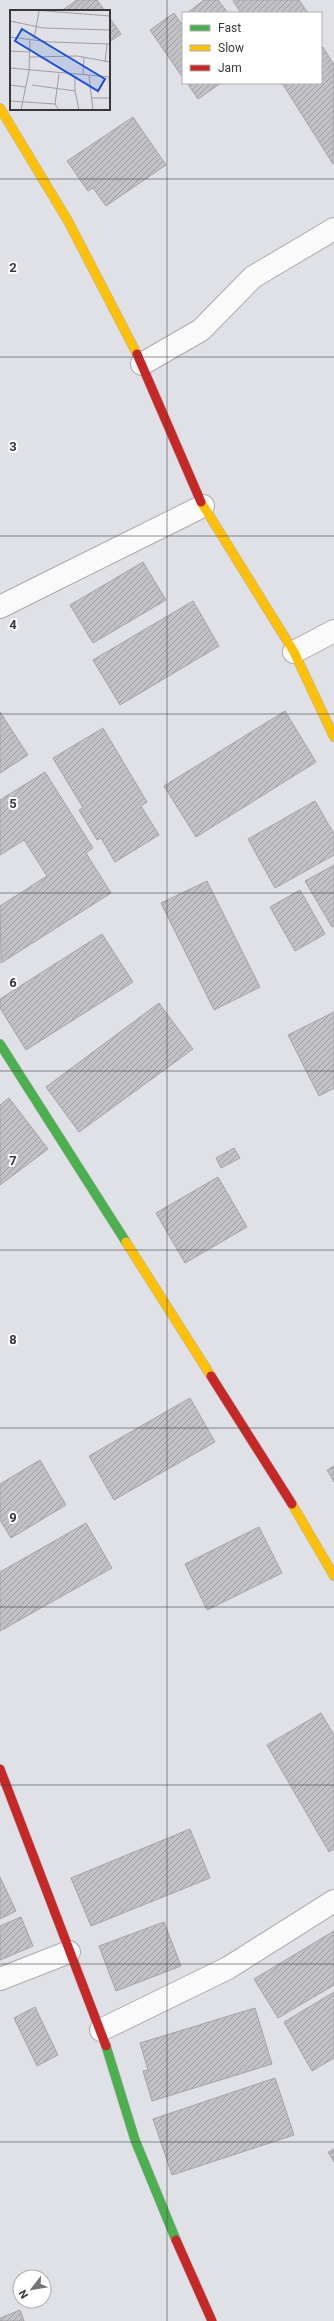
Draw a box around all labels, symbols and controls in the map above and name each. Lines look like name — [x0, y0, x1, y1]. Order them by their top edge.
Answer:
inset map — [10, 10, 110, 110]
legend — [182, 12, 322, 84]
text: Fast — [218, 21, 241, 35]
text: Slow — [218, 41, 244, 55]
text: Jam — [218, 61, 242, 75]
text: 2 — [9, 260, 17, 275]
text: 3 — [9, 439, 17, 454]
text: 4 — [9, 617, 17, 632]
text: 5 — [9, 796, 17, 811]
text: 6 — [9, 975, 17, 990]
text: 7 — [9, 1153, 17, 1168]
text: 8 — [9, 1332, 17, 1347]
text: 9 — [9, 1510, 17, 1525]
north arrow — [12, 2269, 52, 2309]
text: N — [16, 2287, 31, 2301]

